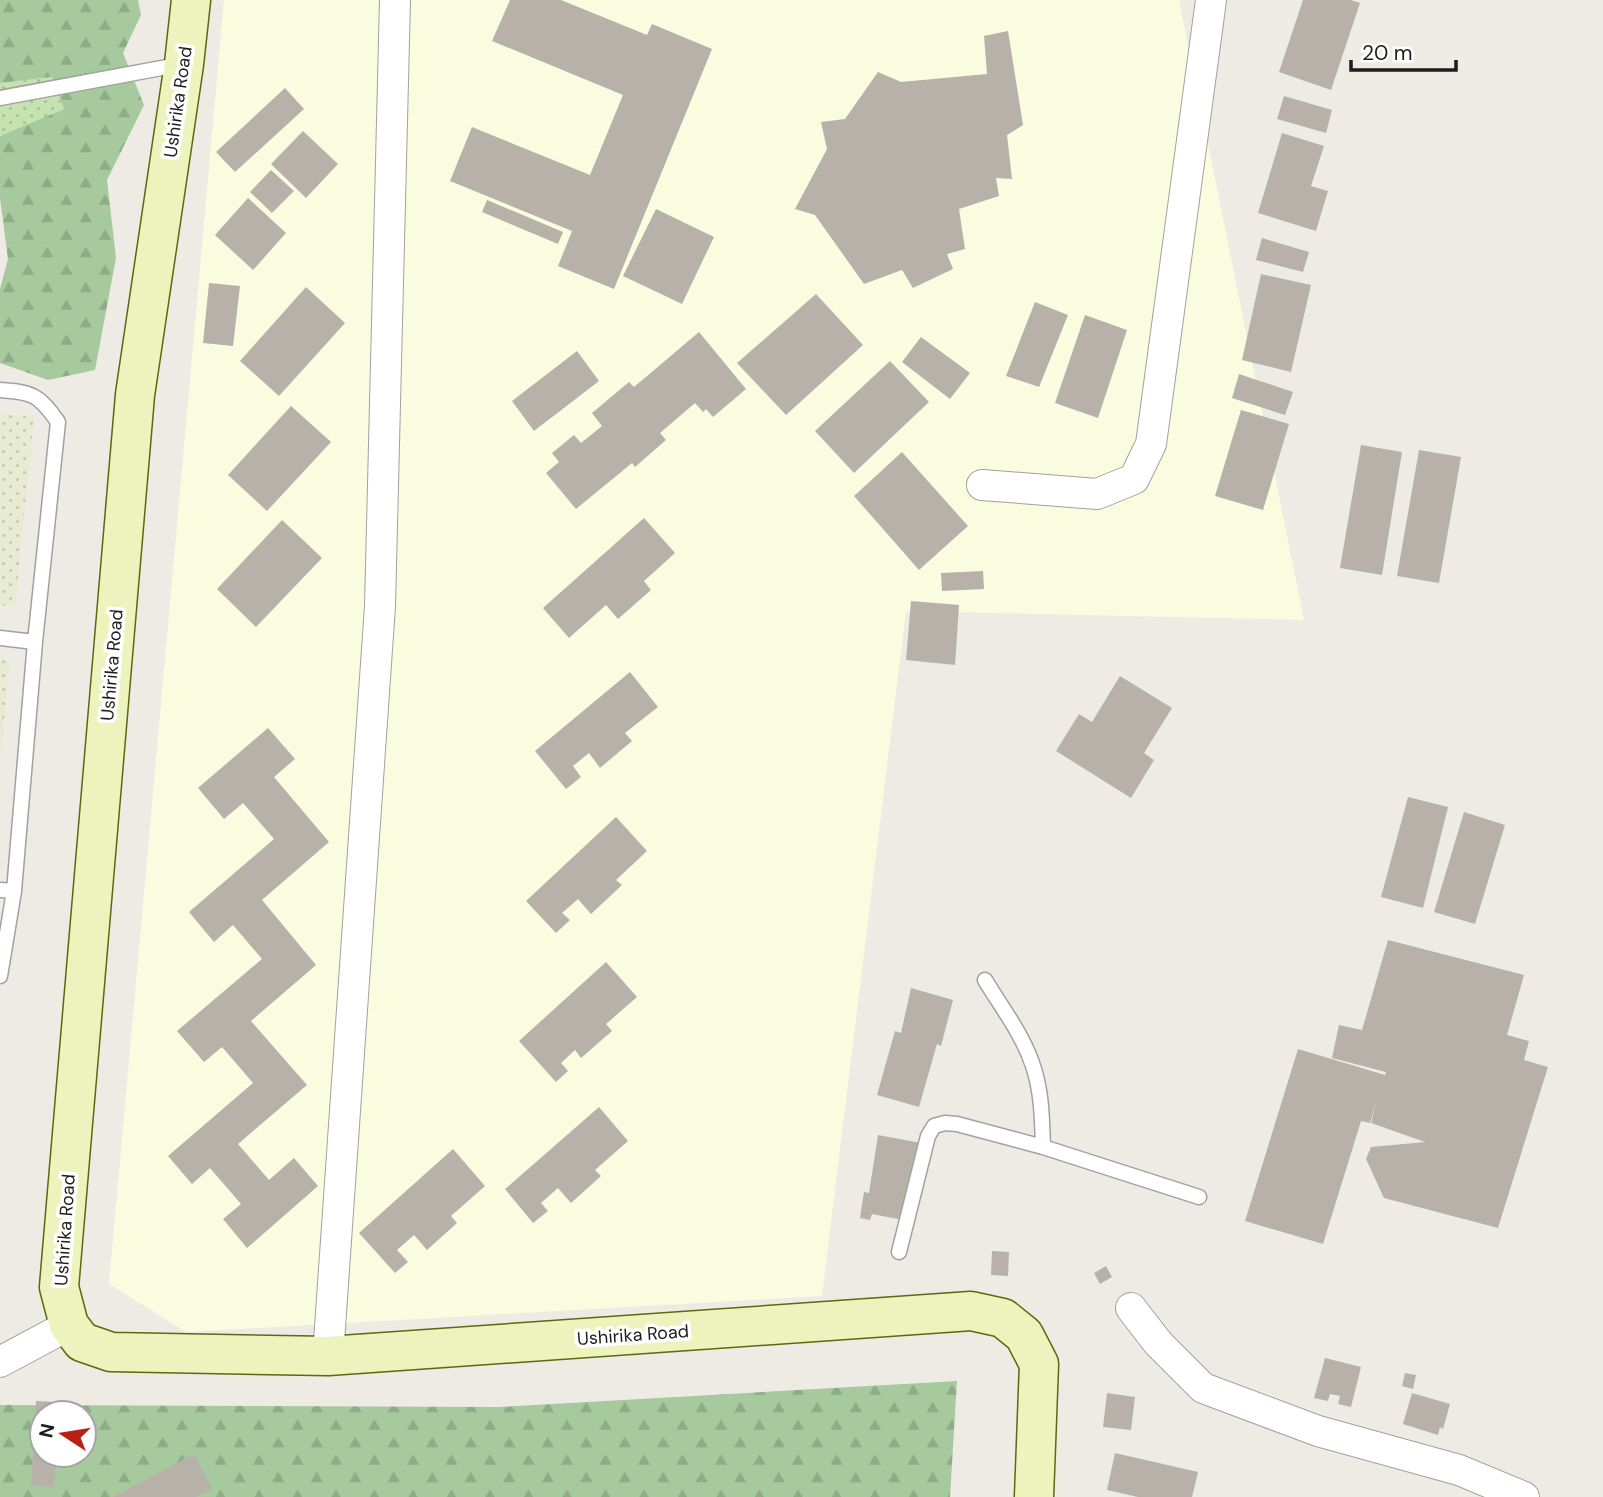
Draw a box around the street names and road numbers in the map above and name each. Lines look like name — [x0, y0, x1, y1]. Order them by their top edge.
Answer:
street label: Ushirika Road — [158, 45, 198, 159]
street label: Ushirika Road — [95, 608, 129, 722]
street label: Ushirika Road — [49, 1173, 81, 1287]
street label: Ushirika Road — [576, 1319, 690, 1351]

